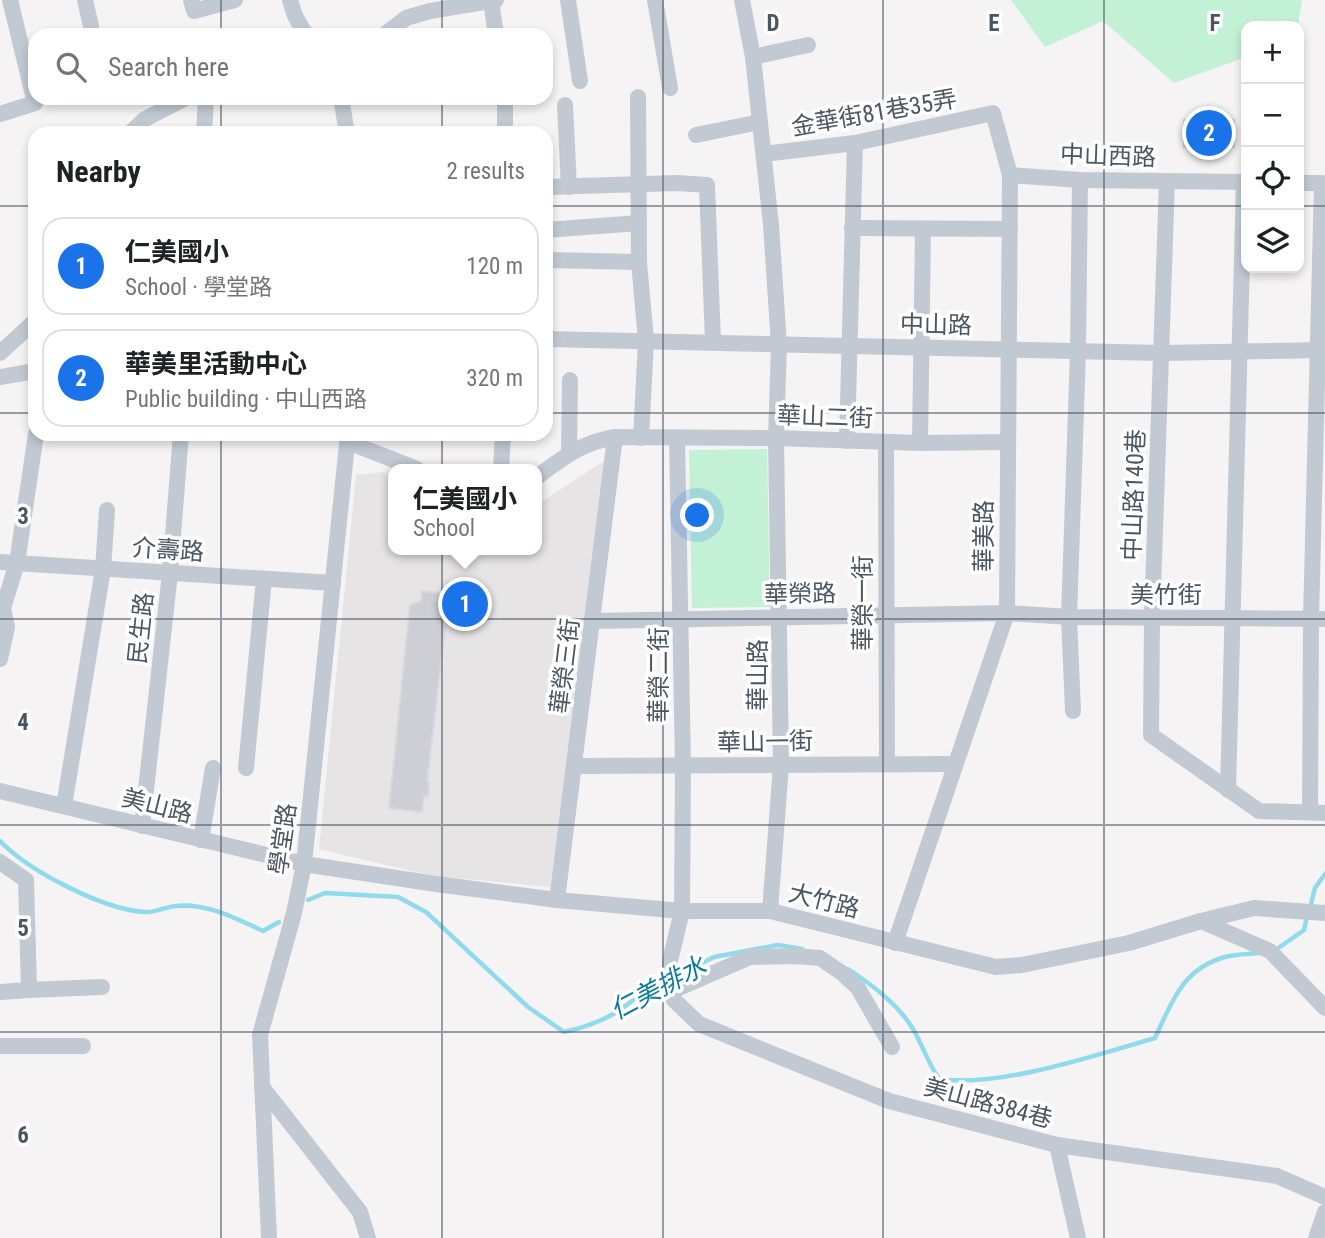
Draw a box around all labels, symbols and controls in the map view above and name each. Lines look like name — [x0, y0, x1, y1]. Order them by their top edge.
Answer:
text: D — [767, 10, 780, 37]
text: E — [988, 10, 1000, 37]
text: F — [1210, 10, 1221, 37]
map controls — [1241, 21, 1304, 273]
button: + — [1241, 21, 1304, 84]
search box — [28, 28, 553, 105]
icon: search — [52, 48, 90, 86]
text: Search here — [108, 52, 229, 82]
button: − — [1241, 84, 1304, 147]
street label: 金華街81巷35弄 — [789, 85, 959, 141]
pin: 2 — [1186, 107, 1232, 159]
street label: 中山西路 — [1060, 140, 1156, 172]
button: locate — [1241, 147, 1304, 210]
text: Nearby — [56, 154, 141, 189]
text: 2 results — [447, 158, 525, 185]
button: layers — [1241, 210, 1304, 273]
text: 仁美國小 — [125, 237, 229, 267]
text: 1 — [75, 253, 87, 280]
text: 120 m — [466, 253, 523, 280]
text: School · 學堂路 — [125, 274, 272, 301]
street label: 中山路 — [900, 310, 972, 340]
text: 華美里活動中心 — [125, 349, 307, 379]
text: 2 — [75, 365, 87, 392]
text: 320 m — [466, 365, 523, 392]
text: Public building · 中山西路 — [125, 386, 367, 413]
street label: 華山二街 — [777, 401, 873, 433]
street label: 中山路140巷 — [1118, 429, 1150, 561]
popup — [388, 464, 542, 555]
text: 仁美國小 — [413, 484, 517, 514]
your location — [680, 498, 714, 532]
street label: 華美路 — [970, 500, 998, 572]
text: 3 — [17, 503, 29, 530]
text: School — [413, 515, 475, 542]
street label: 介壽路 — [131, 534, 205, 566]
street label: 華榮一街 — [849, 555, 877, 651]
pin: 1 — [442, 578, 488, 630]
street label: 華榮路 — [764, 579, 836, 609]
street label: 美竹街 — [1130, 581, 1202, 609]
street label: 民生路 — [123, 591, 159, 665]
street label: 華榮三街 — [545, 617, 585, 715]
street label: 華榮二街 — [645, 627, 673, 723]
street label: 華山路 — [744, 639, 772, 711]
text: 4 — [17, 709, 29, 736]
street label: 華山一街 — [717, 727, 813, 757]
street label: 美山路 — [119, 784, 195, 828]
street label: 學堂路 — [264, 801, 302, 877]
street label: 大竹路 — [786, 879, 862, 923]
text: 5 — [17, 915, 29, 942]
water label: 仁美排水 — [605, 950, 712, 1026]
street label: 美山路384巷 — [921, 1072, 1055, 1134]
text: 6 — [17, 1122, 29, 1149]

